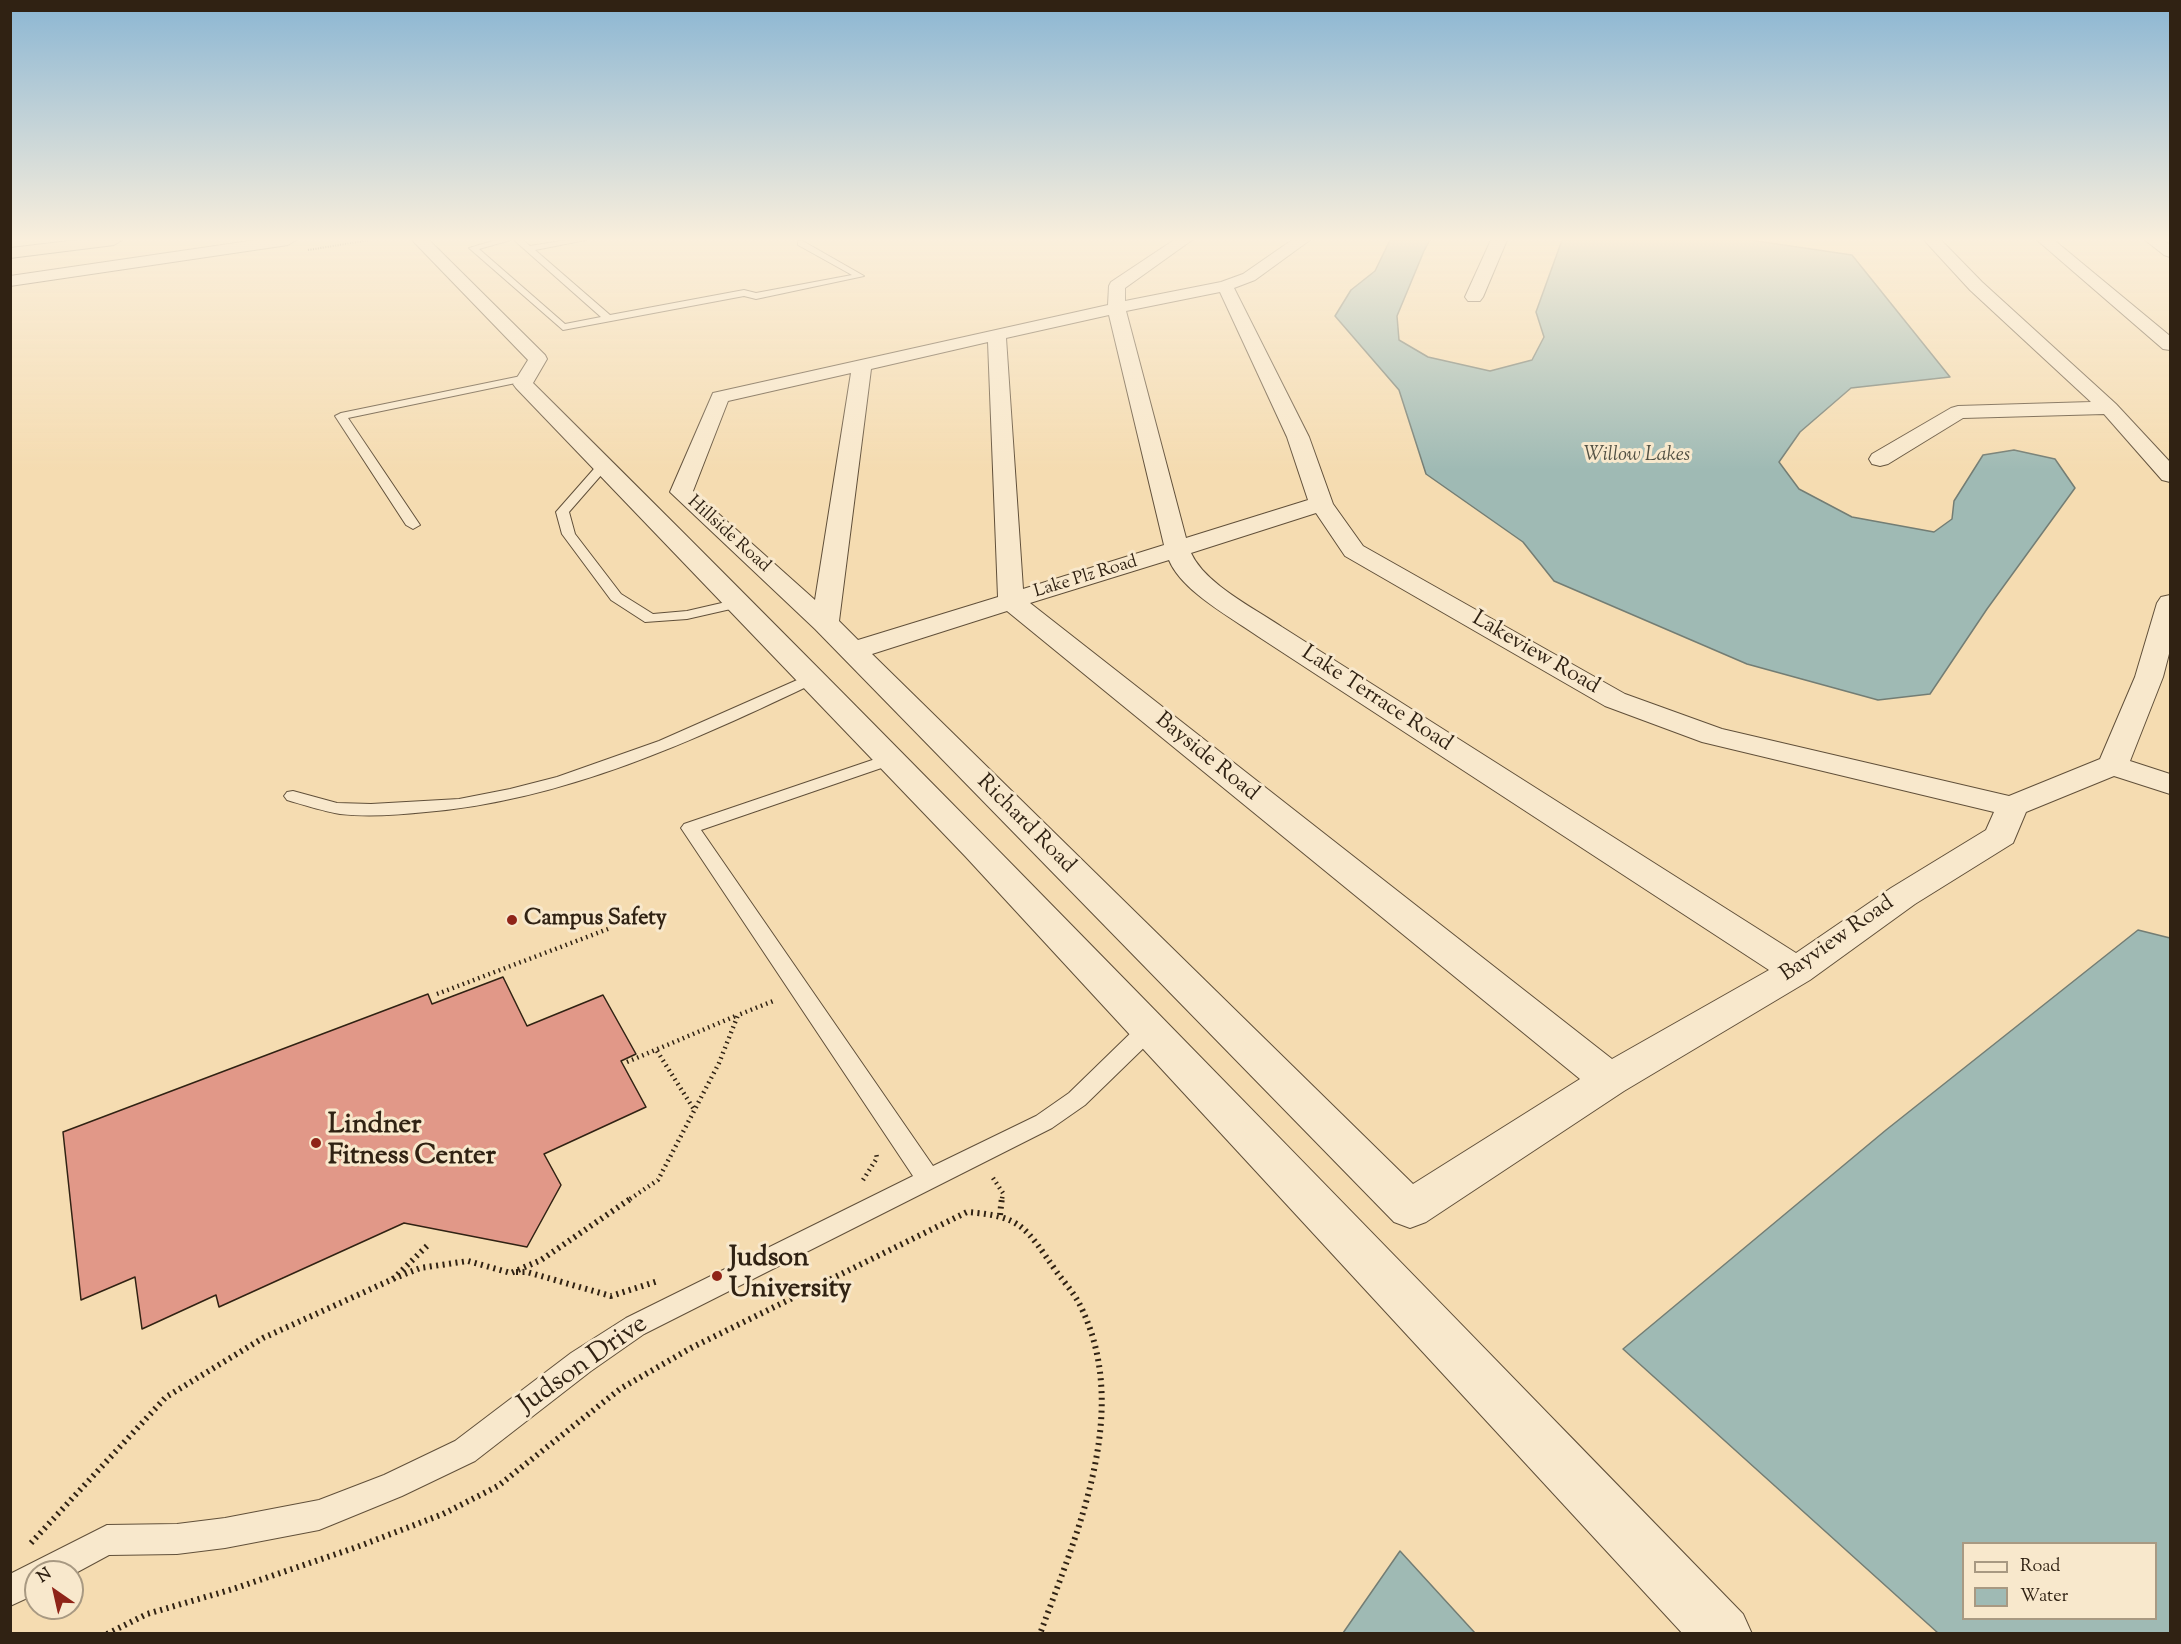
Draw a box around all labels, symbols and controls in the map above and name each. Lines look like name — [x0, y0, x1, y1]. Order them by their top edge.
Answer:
water label: Willow Lakes — [1584, 445, 1690, 469]
street label: Hillside Road — [682, 492, 774, 578]
street label: Lake Plz Road — [1032, 552, 1140, 604]
street label: Lakeview Road — [1466, 607, 1604, 701]
street label: Lake Terrace Road — [1296, 641, 1456, 759]
street label: Bayside Road — [1149, 708, 1263, 808]
street label: Richard Road — [970, 770, 1080, 880]
street label: Bayview Road — [1776, 891, 1900, 989]
place label: Campus Safety — [524, 907, 667, 933]
marker: Campus Safety — [505, 913, 519, 927]
place label: Lindner Fitness Center — [328, 1111, 496, 1174]
marker: Lindner Fitness Center — [309, 1136, 323, 1150]
place label: Judson University — [729, 1244, 851, 1307]
marker: Judson University — [710, 1269, 724, 1283]
street label: Judson Drive — [513, 1310, 655, 1422]
legend — [1962, 1542, 2157, 1620]
text: Road — [2020, 1554, 2060, 1580]
north arrow — [24, 1560, 84, 1620]
text: N — [33, 1563, 57, 1589]
text: Water — [2020, 1584, 2068, 1610]

